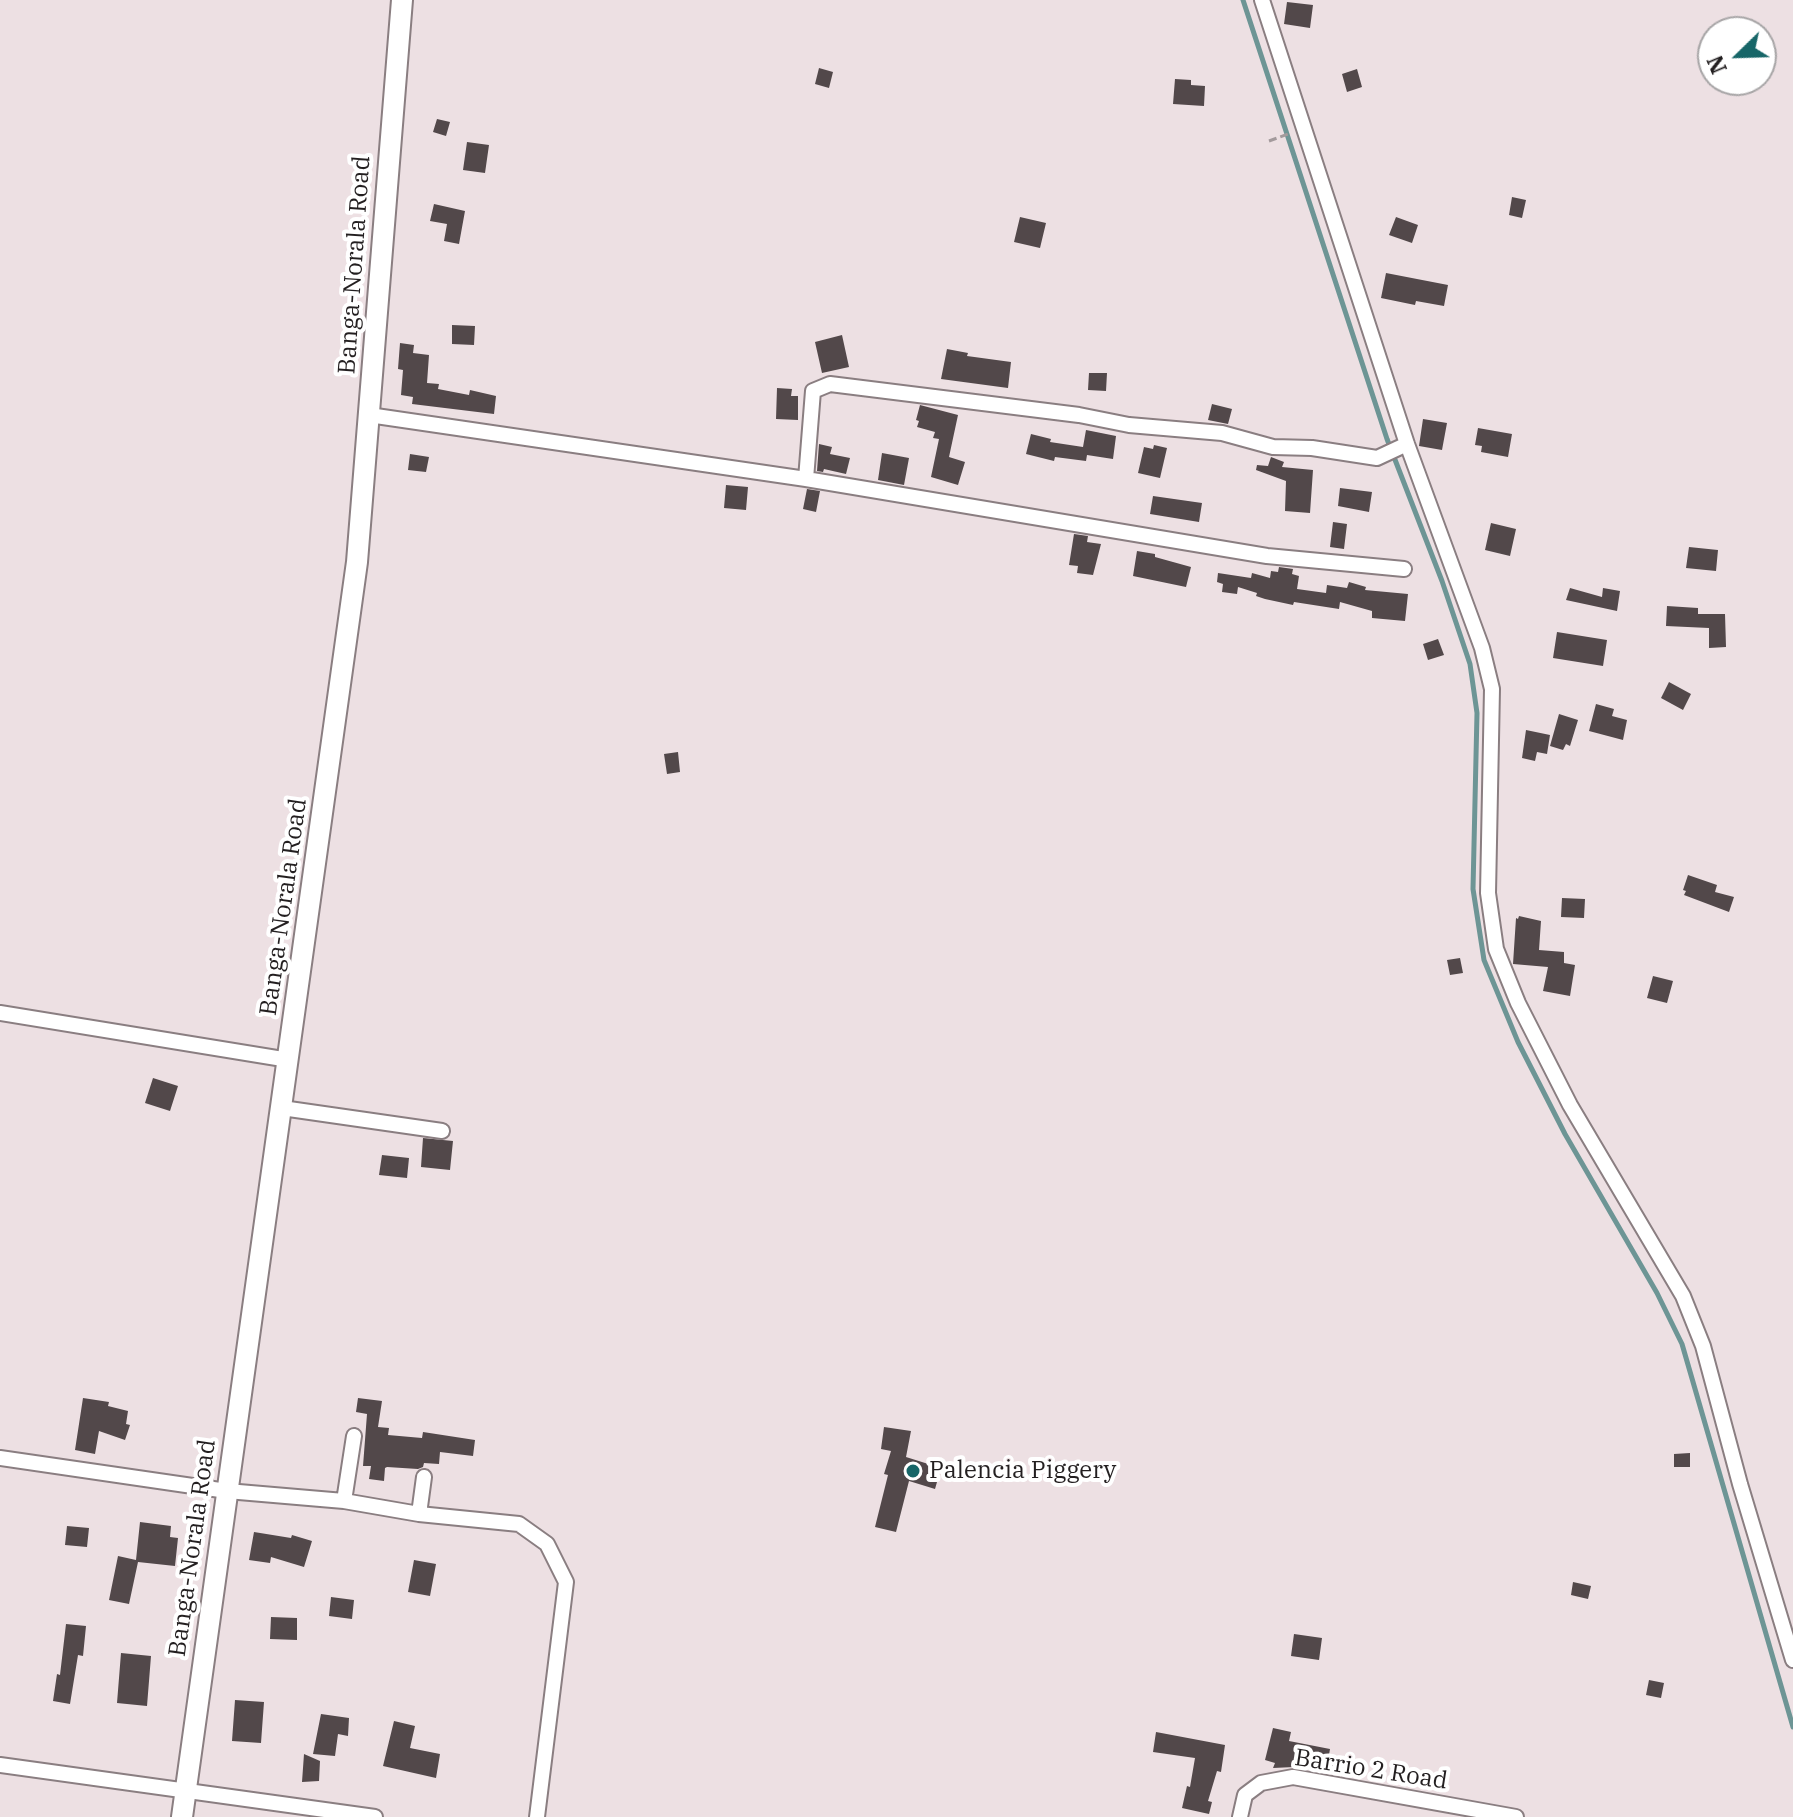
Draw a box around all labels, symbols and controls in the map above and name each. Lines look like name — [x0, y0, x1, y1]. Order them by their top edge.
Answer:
north arrow — [1697, 16, 1777, 96]
text: N — [1700, 51, 1733, 78]
street label: Banga-Norala Road — [333, 155, 377, 375]
street label: Banga-Norala Road — [255, 797, 313, 1017]
street label: Banga-Norala Road — [164, 1438, 222, 1658]
place label: Palencia Piggery — [929, 1457, 1116, 1485]
marker: Palencia Piggery — [904, 1462, 922, 1480]
street label: Barrio 2 Road — [1293, 1744, 1449, 1796]

